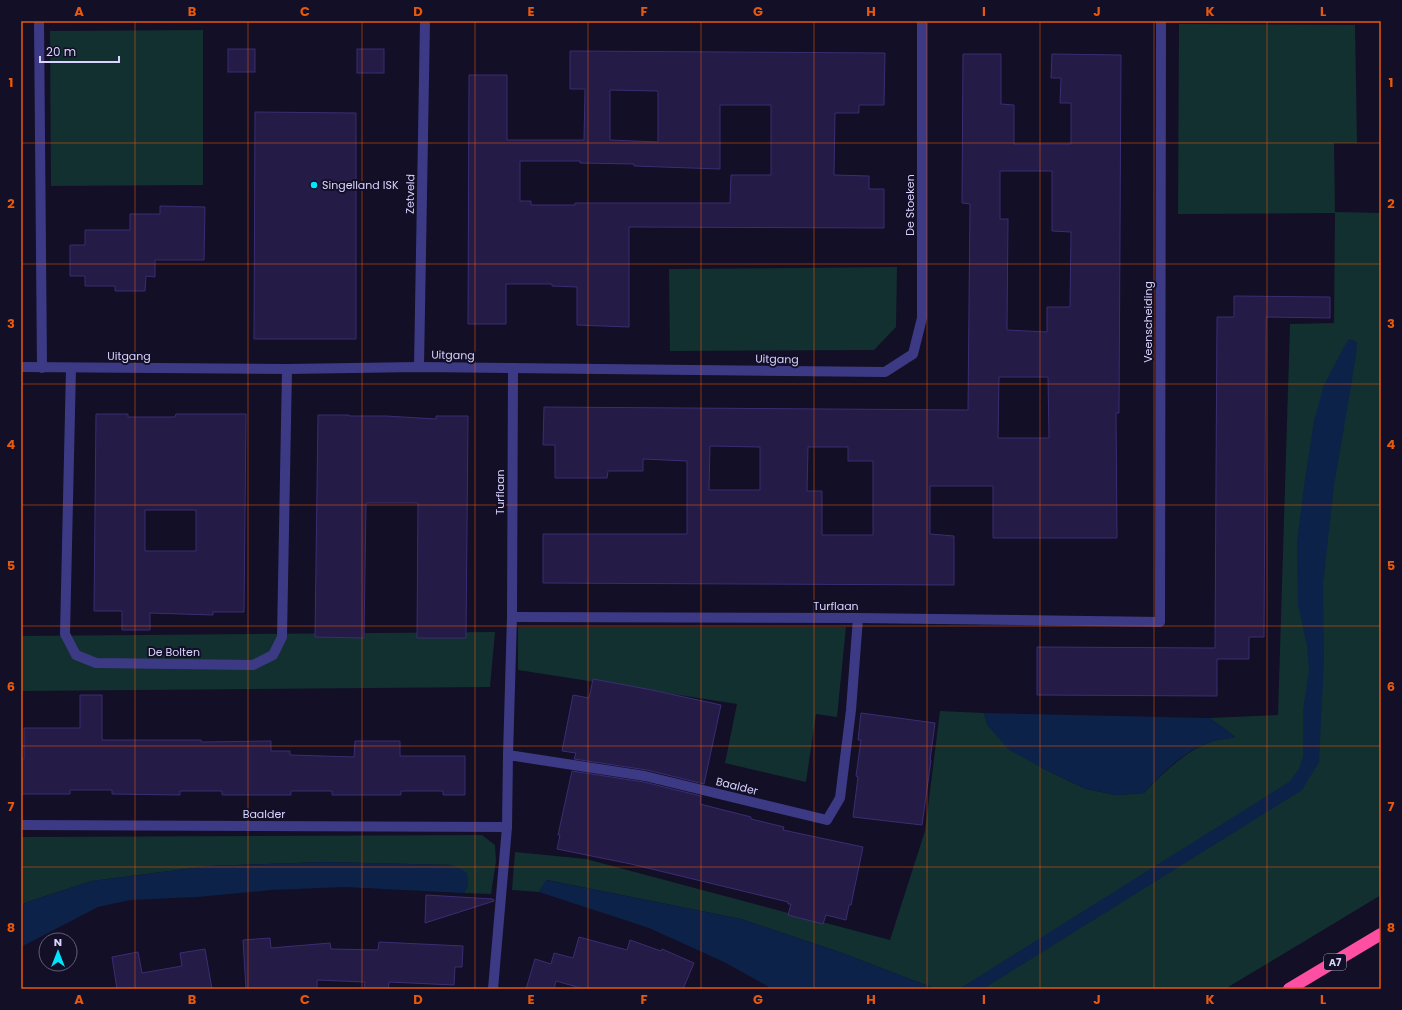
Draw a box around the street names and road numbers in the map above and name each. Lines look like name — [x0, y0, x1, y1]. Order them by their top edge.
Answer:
street label: Zetveld — [402, 174, 418, 214]
street label: De Stoeken — [902, 174, 918, 236]
street label: Veenscheiding — [1140, 281, 1156, 363]
street label: Uitgang — [431, 347, 475, 363]
street label: Uitgang — [107, 348, 151, 364]
street label: Uitgang — [755, 351, 799, 367]
street label: Turflaan — [492, 469, 508, 515]
street label: Turflaan — [813, 598, 859, 614]
street label: De Bolten — [148, 644, 200, 660]
street label: Baalder — [714, 773, 760, 799]
street label: Baalder — [243, 806, 285, 822]
road number: A7 — [1324, 954, 1346, 970]

